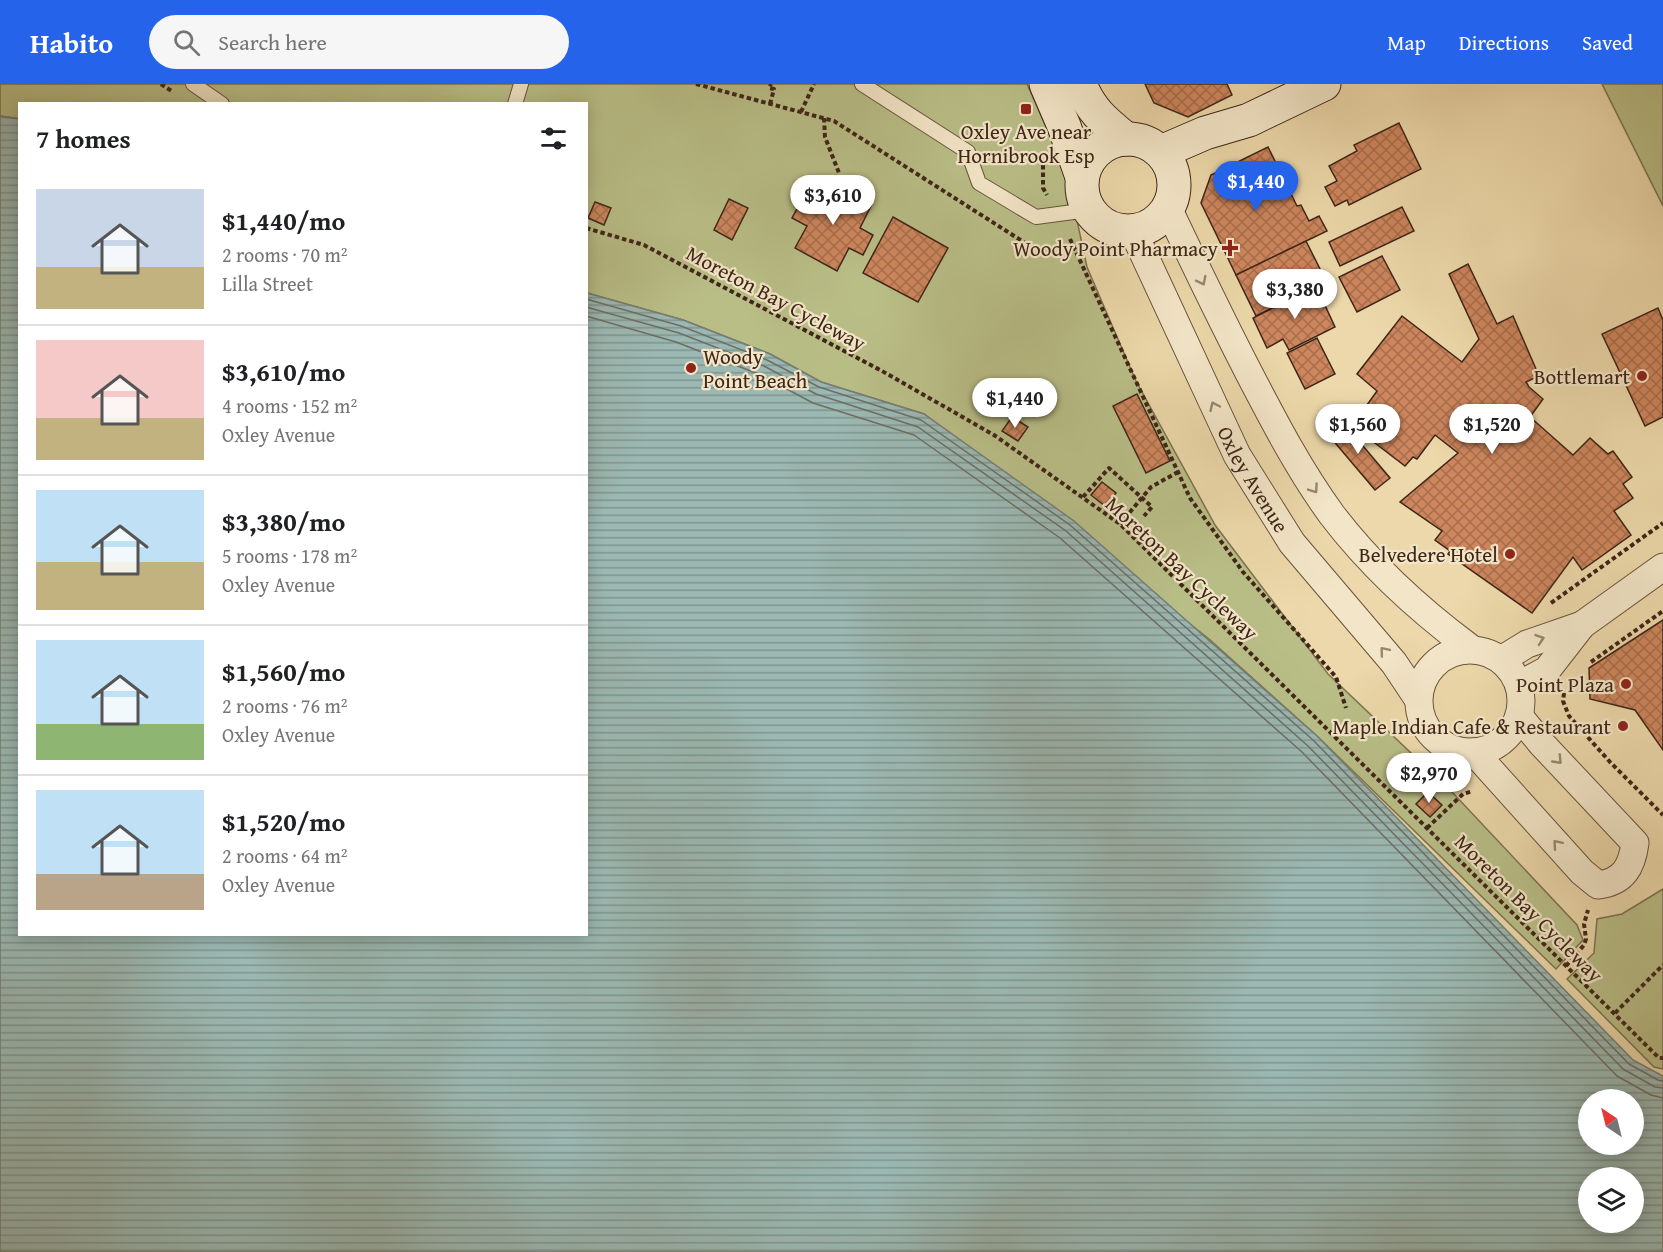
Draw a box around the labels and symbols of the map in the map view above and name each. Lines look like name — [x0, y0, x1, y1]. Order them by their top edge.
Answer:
marker: Oxley Ave near Hornibrook Esp — [1019, 102, 1033, 116]
place label: Oxley Ave near Hornibrook Esp — [957, 116, 1095, 171]
pin: $1,440 — [1207, 161, 1305, 212]
pin: $3,610 — [784, 175, 882, 226]
place label: Woody Point Pharmacy — [1013, 233, 1219, 264]
street label: Moreton Bay Cycleway — [681, 238, 872, 359]
marker: Woody Point Pharmacy — [1223, 241, 1237, 255]
pin: $3,380 — [1246, 269, 1344, 320]
one-way arrow — [1194, 274, 1206, 285]
place label: Woody Point Beach — [703, 341, 807, 396]
marker: Woody Point Beach — [684, 361, 698, 375]
place label: Bottlemart — [1534, 361, 1631, 392]
marker: Bottlemart — [1635, 369, 1649, 383]
pin: $1,440 — [966, 378, 1064, 429]
one-way arrow — [1210, 401, 1222, 412]
pin: $1,560 — [1309, 404, 1407, 455]
pin: $1,520 — [1443, 404, 1541, 455]
street label: Oxley Avenue — [1210, 421, 1297, 538]
one-way arrow — [1307, 483, 1318, 494]
street label: Moreton Bay Cycleway — [1099, 489, 1266, 648]
place label: Belvedere Hotel — [1359, 539, 1498, 570]
marker: Belvedere Hotel — [1503, 547, 1517, 561]
one-way arrow — [1534, 634, 1545, 647]
one-way arrow — [1381, 647, 1392, 658]
place label: Point Plaza — [1516, 669, 1614, 700]
marker: Point Plaza — [1619, 677, 1633, 691]
place label: Maple Indian Cafe & Restaurant — [1333, 711, 1612, 742]
marker: Maple Indian Cafe & Restaurant — [1616, 719, 1630, 733]
pin: $2,970 — [1380, 753, 1478, 804]
one-way arrow — [1551, 753, 1562, 764]
street label: Moreton Bay Cycleway — [1448, 827, 1611, 990]
one-way arrow — [1553, 840, 1564, 850]
north arrow — [1578, 1089, 1644, 1155]

